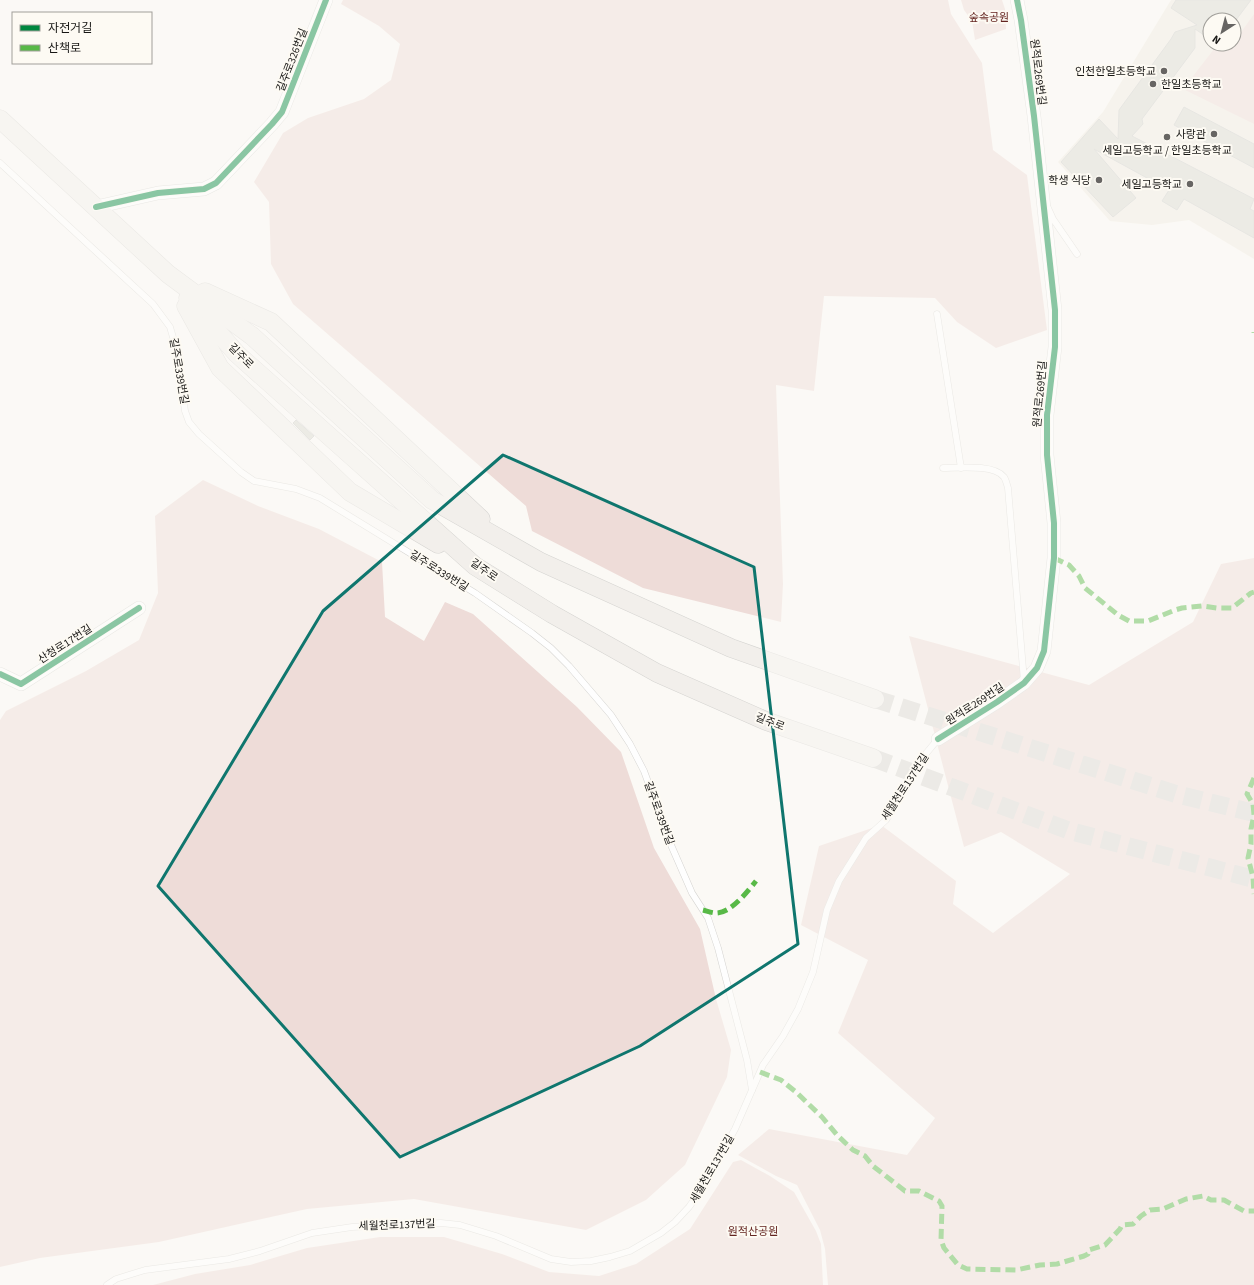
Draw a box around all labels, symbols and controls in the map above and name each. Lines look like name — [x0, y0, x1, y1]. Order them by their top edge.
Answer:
park label: 숲속공원 — [969, 10, 1009, 25]
legend — [12, 12, 152, 64]
north arrow — [1202, 12, 1242, 52]
text: 자전거길 — [48, 20, 92, 37]
street label: 길주로326번길 — [273, 26, 311, 94]
text: N — [1209, 31, 1224, 48]
street label: 원적로269번길 — [1026, 38, 1050, 106]
text: 산책로 — [48, 40, 81, 57]
place label: 인천한일초등학교 — [1075, 64, 1156, 79]
marker: 인천한일초등학교 — [1159, 66, 1169, 76]
place label: 한일초등학교 — [1161, 77, 1222, 92]
marker: 한일초등학교 — [1148, 79, 1158, 89]
place label: 사랑관 — [1176, 127, 1206, 142]
marker: 사랑관 — [1209, 129, 1219, 139]
marker: 세일고등학교 / 한일초등학교 — [1162, 132, 1172, 142]
place label: 세일고등학교 / 한일초등학교 — [1102, 143, 1232, 158]
place label: 학생 식당 — [1048, 173, 1091, 188]
marker: 학생 식당 — [1094, 175, 1104, 185]
place label: 세일고등학교 — [1121, 177, 1182, 192]
marker: 세일고등학교 — [1185, 179, 1195, 189]
street label: 길주로339번길 — [166, 337, 192, 405]
street label: 길주로 — [225, 340, 257, 372]
street label: 원적로269번길 — [1030, 360, 1050, 428]
street label: 길주로339번길 — [407, 547, 471, 595]
street label: 길주로 — [467, 555, 501, 585]
street label: 산청로17번길 — [35, 621, 95, 667]
street label: 원적로269번길 — [943, 679, 1007, 729]
street label: 길주로 — [753, 710, 787, 734]
street label: 세월천로137번길 — [878, 751, 932, 823]
street label: 길주로339번길 — [640, 779, 678, 847]
street label: 세월천로137번길 — [686, 1132, 738, 1206]
street label: 세월천로137번길 — [358, 1216, 436, 1234]
park label: 원적산공원 — [728, 1224, 778, 1239]

